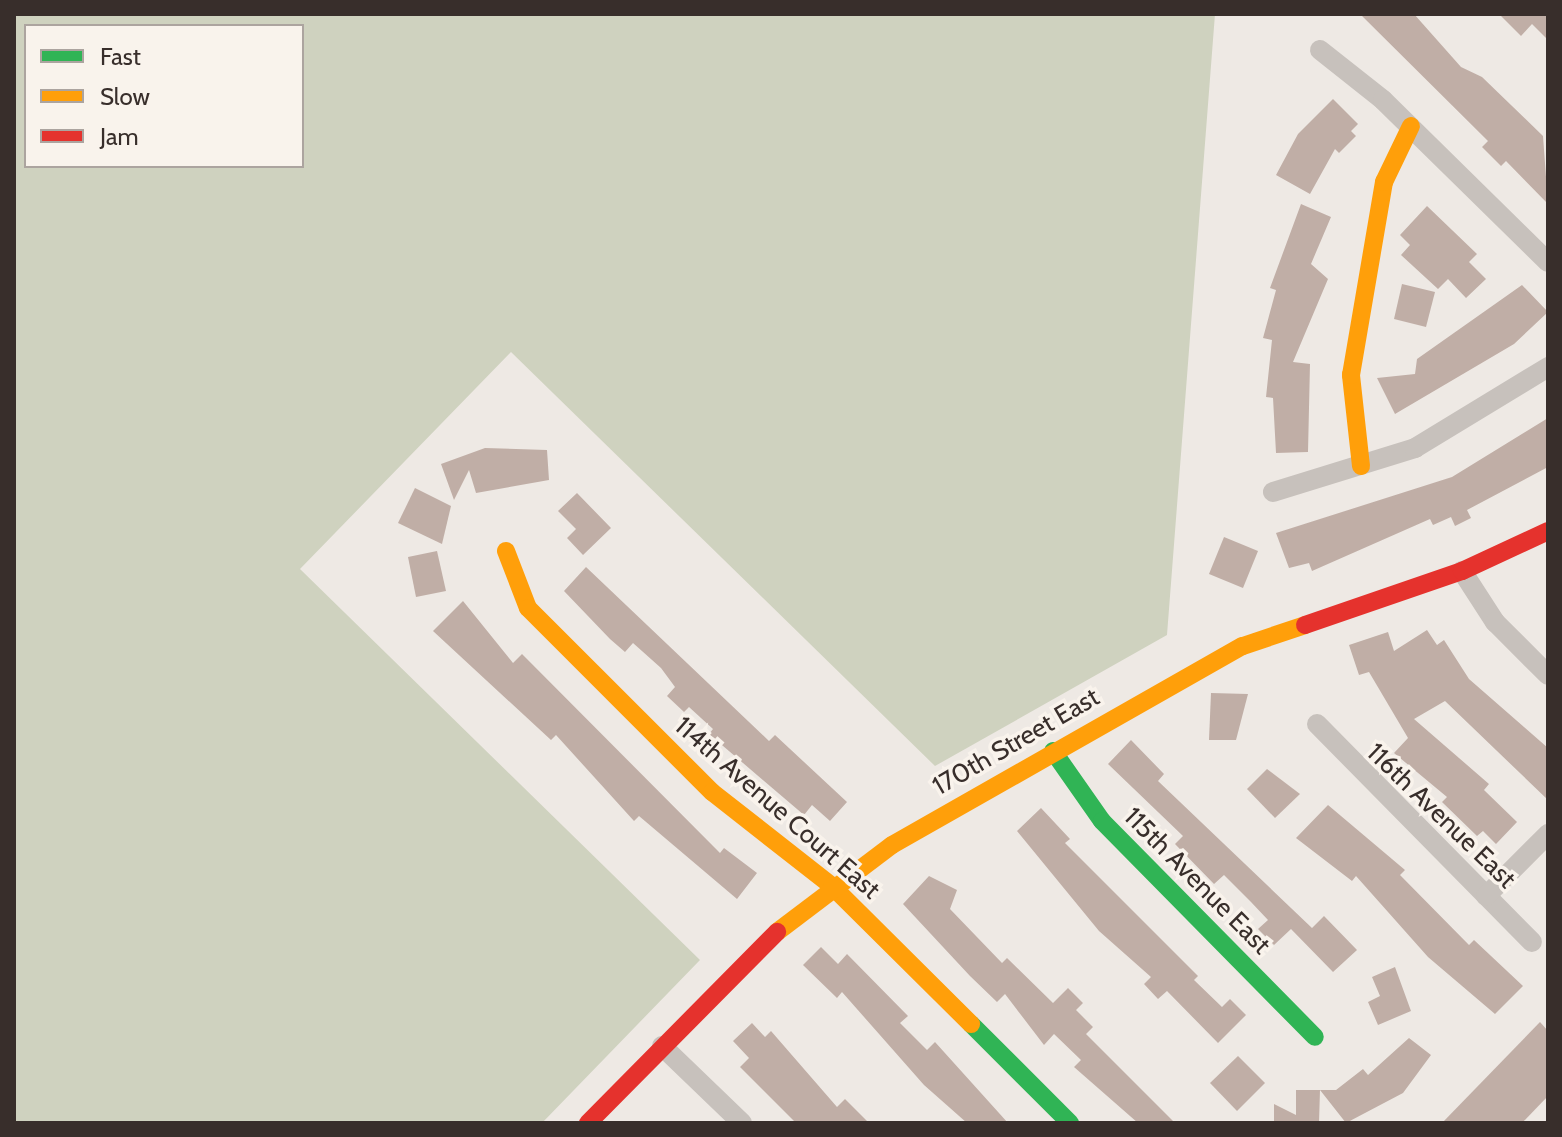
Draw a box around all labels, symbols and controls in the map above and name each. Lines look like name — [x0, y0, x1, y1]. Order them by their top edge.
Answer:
legend — [24, 24, 304, 168]
text: Fast — [100, 42, 141, 71]
text: Slow — [100, 82, 150, 111]
text: Jam — [100, 122, 138, 151]
street label: 170th Street East — [927, 682, 1105, 802]
street label: 114th Avenue Court East — [668, 710, 886, 906]
street label: 116th Avenue East — [1360, 737, 1522, 895]
street label: 115th Avenue East — [1117, 801, 1277, 961]

